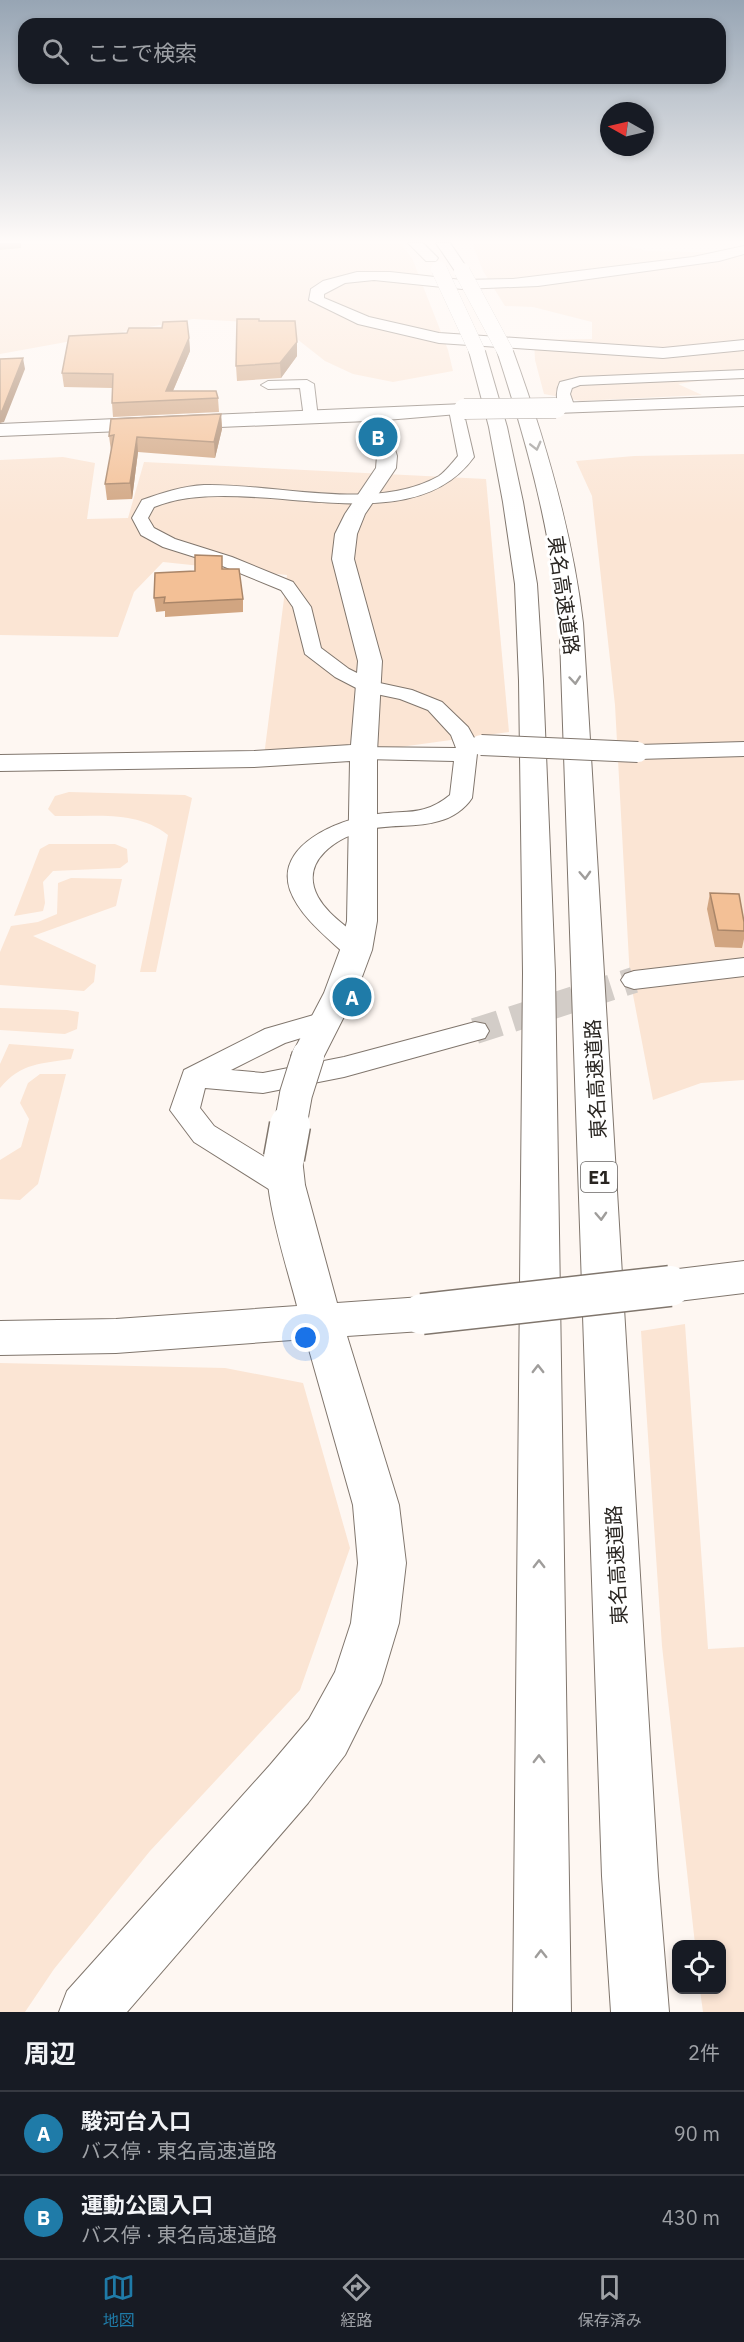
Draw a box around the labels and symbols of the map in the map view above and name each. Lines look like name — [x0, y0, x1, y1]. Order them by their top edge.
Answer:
north arrow — [600, 102, 654, 156]
pin: B — [358, 414, 398, 460]
one-way arrow — [529, 441, 542, 451]
street label: 東名高速道路 — [542, 534, 586, 656]
one-way arrow — [568, 675, 581, 684]
one-way arrow — [579, 870, 592, 879]
pin: A — [332, 974, 372, 1020]
street label: 東名高速道路 — [578, 1018, 612, 1140]
road number: E1 — [581, 1162, 617, 1192]
one-way arrow — [594, 1212, 607, 1221]
your location — [291, 1323, 320, 1352]
one-way arrow — [532, 1364, 544, 1373]
street label: 東名高速道路 — [599, 1504, 633, 1626]
one-way arrow — [533, 1559, 545, 1568]
one-way arrow — [533, 1754, 545, 1763]
one-way arrow — [535, 1949, 547, 1958]

